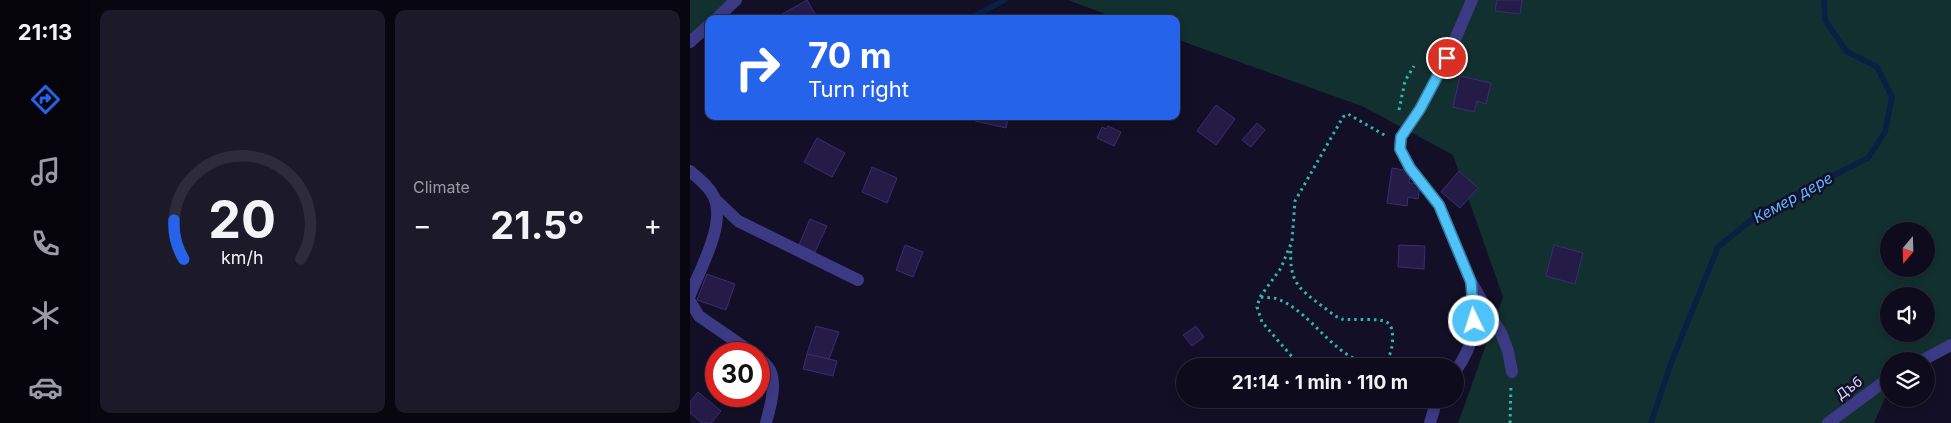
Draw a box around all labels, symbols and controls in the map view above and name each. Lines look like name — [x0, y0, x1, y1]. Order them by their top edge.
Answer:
text: 21:13 — [18, 19, 72, 45]
text: 70 m — [808, 34, 892, 76]
icon: right — [725, 35, 790, 100]
pin — [1426, 37, 1468, 79]
icon: arrive — [1433, 44, 1461, 72]
text: Turn right — [808, 76, 909, 102]
icon: directions — [28, 82, 63, 117]
icon: music — [28, 154, 63, 189]
water label: Кемер дере — [1750, 168, 1836, 227]
text: Climate — [413, 177, 470, 197]
text: 20 — [209, 188, 276, 251]
text: 21.5° — [490, 202, 585, 248]
text: − — [413, 208, 432, 242]
text: + — [643, 208, 662, 242]
north arrow — [1880, 222, 1935, 278]
map controls — [1880, 222, 1935, 407]
icon: phone — [28, 226, 63, 261]
text: km/h — [221, 247, 264, 268]
button: sound — [1880, 287, 1935, 342]
position arrow — [1447, 294, 1499, 346]
icon: climate — [28, 298, 63, 333]
speed limit sign: 30 — [705, 342, 770, 407]
button: layers — [1880, 352, 1935, 407]
icon: car — [28, 370, 63, 405]
text: 21:14 · 1 min · 110 m — [1232, 371, 1408, 394]
street label: Дъб — [1832, 372, 1865, 403]

